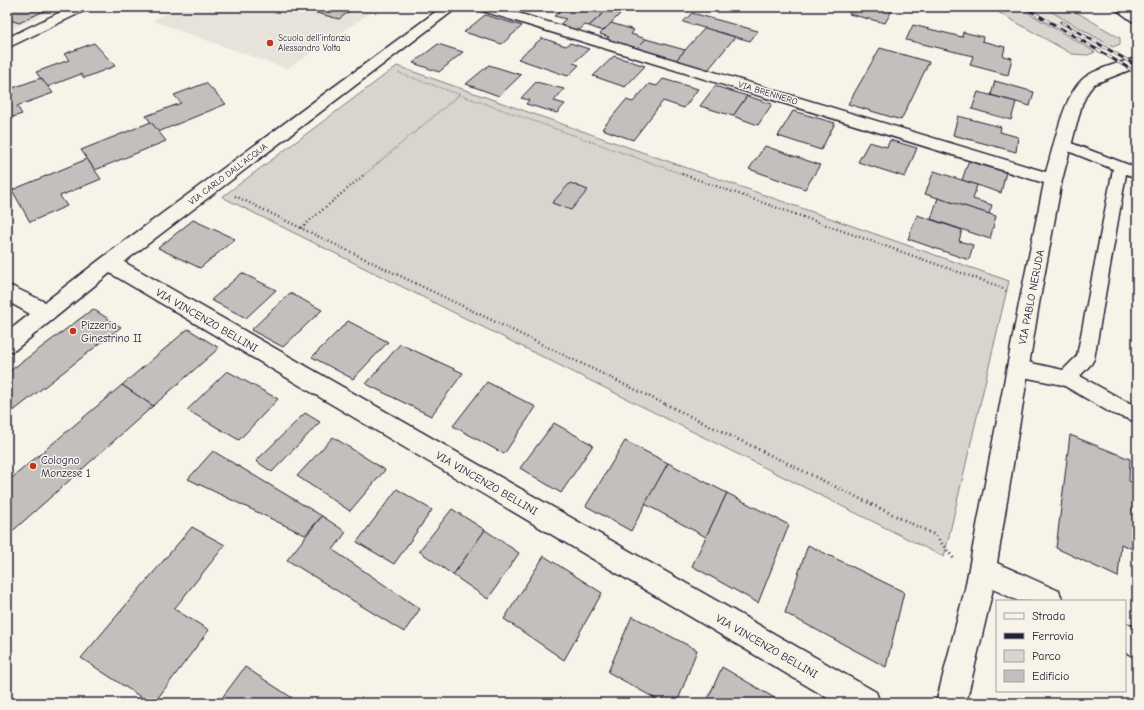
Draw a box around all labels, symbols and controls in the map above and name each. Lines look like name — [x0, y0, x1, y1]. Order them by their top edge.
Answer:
place label: Scuola dell’infanzia Alessandro Volta — [278, 33, 351, 53]
marker: Scuola dell’infanzia Alessandro Volta — [265, 38, 275, 48]
street label: VIA BRENNERO — [737, 79, 799, 107]
street label: VIA CARLO DALL'ACQUA — [187, 141, 269, 207]
street label: VIA PABLO NERUDA — [1016, 248, 1047, 346]
street label: VIA VINCENZO BELLINI — [153, 286, 260, 355]
place label: Pizzeria Ginestrino II — [81, 319, 142, 345]
marker: Pizzeria Ginestrino II — [68, 326, 78, 336]
street label: VIA VINCENZO BELLINI — [433, 449, 540, 518]
place label: Cologno Monzese 1 — [41, 454, 90, 480]
marker: Cologno Monzese 1 — [28, 461, 38, 471]
legend — [996, 600, 1126, 692]
text: Strada — [1032, 609, 1065, 623]
street label: VIA VINCENZO BELLINI — [713, 612, 820, 681]
text: Ferrovia — [1032, 629, 1074, 643]
text: Parco — [1032, 649, 1061, 663]
text: Edificio — [1032, 669, 1069, 683]

